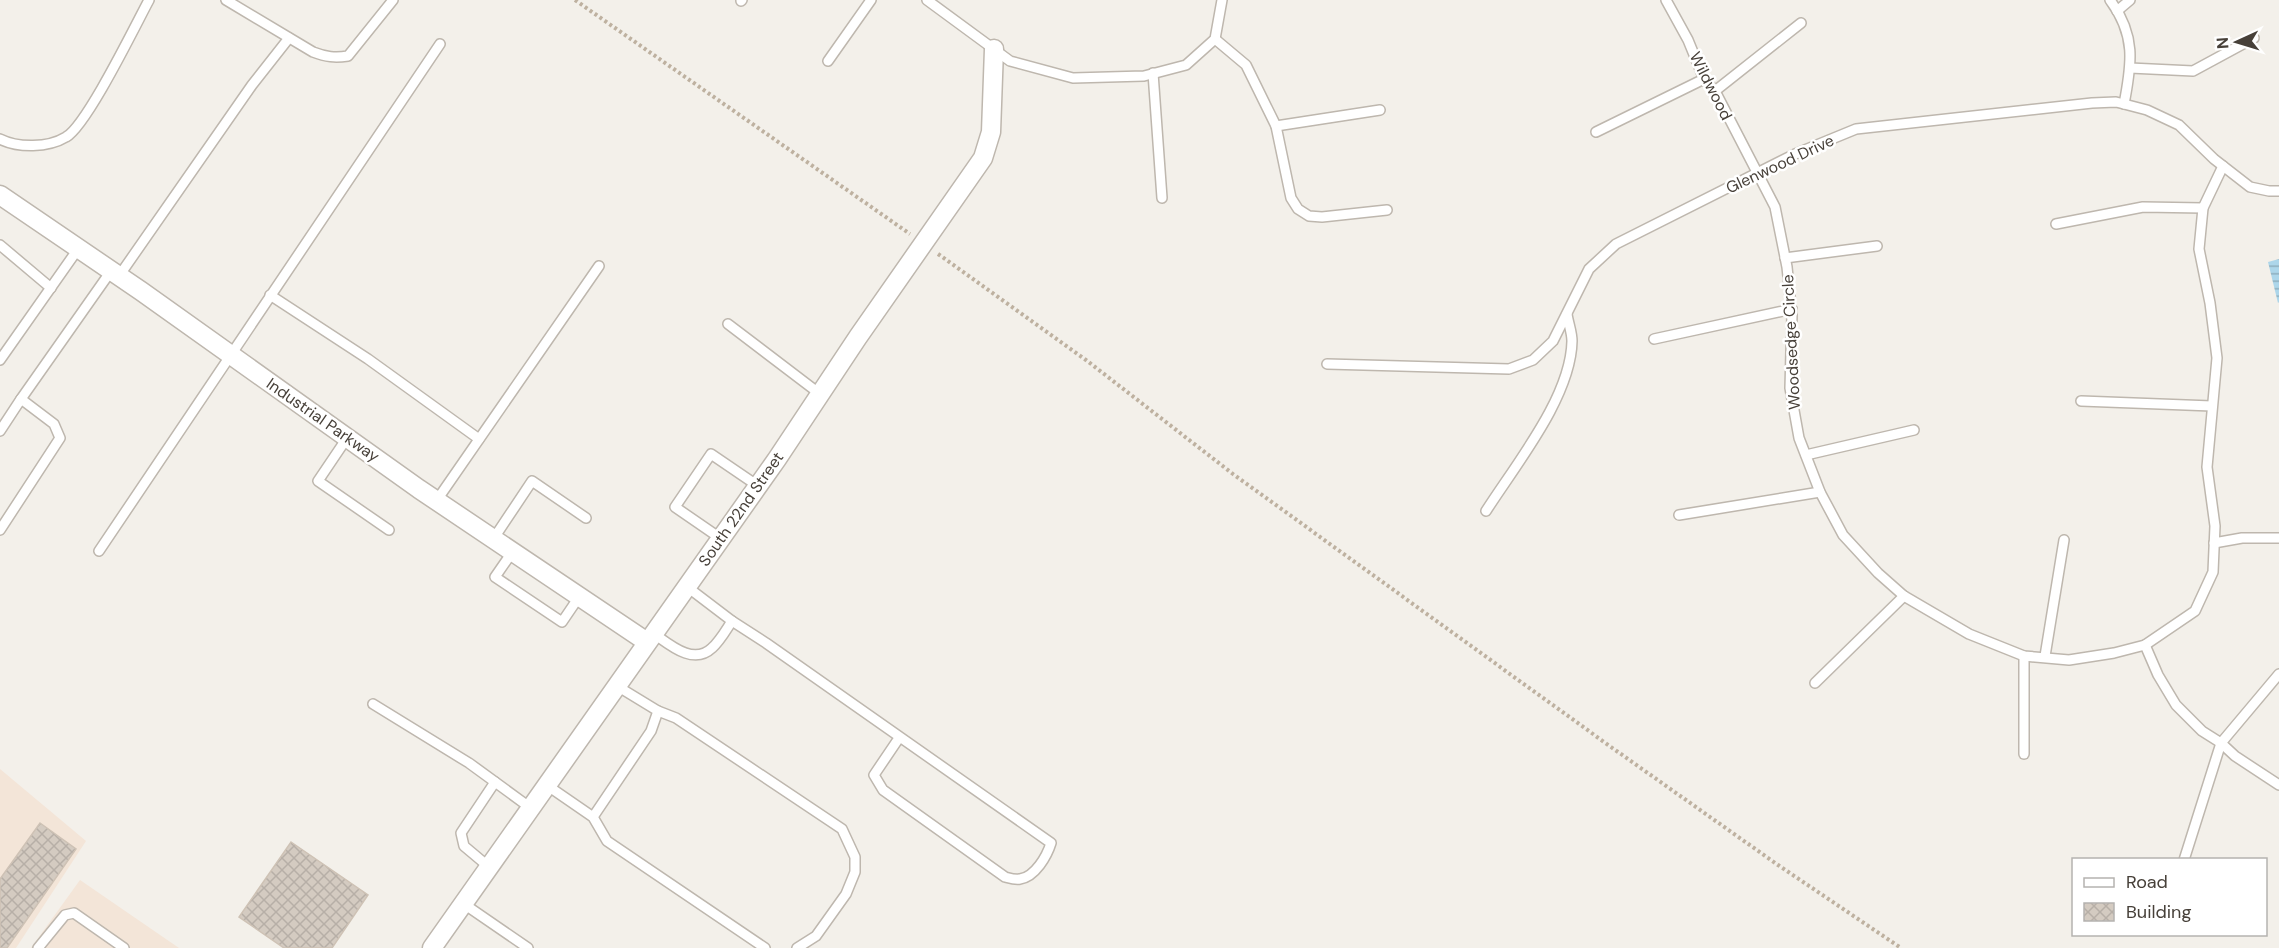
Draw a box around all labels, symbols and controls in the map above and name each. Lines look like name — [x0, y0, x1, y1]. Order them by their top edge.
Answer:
north arrow — [2207, 12, 2267, 72]
text: N — [2212, 36, 2233, 50]
street label: Wildwood — [1685, 48, 1737, 124]
street label: Glenwood Drive — [1723, 130, 1837, 198]
street label: Woodsedge Circle — [1777, 274, 1805, 410]
street label: Industrial Parkway — [262, 373, 384, 467]
street label: South 22nd Street — [694, 448, 788, 570]
legend — [2072, 858, 2267, 936]
text: Road — [2126, 870, 2168, 894]
text: Building — [2126, 900, 2191, 924]

